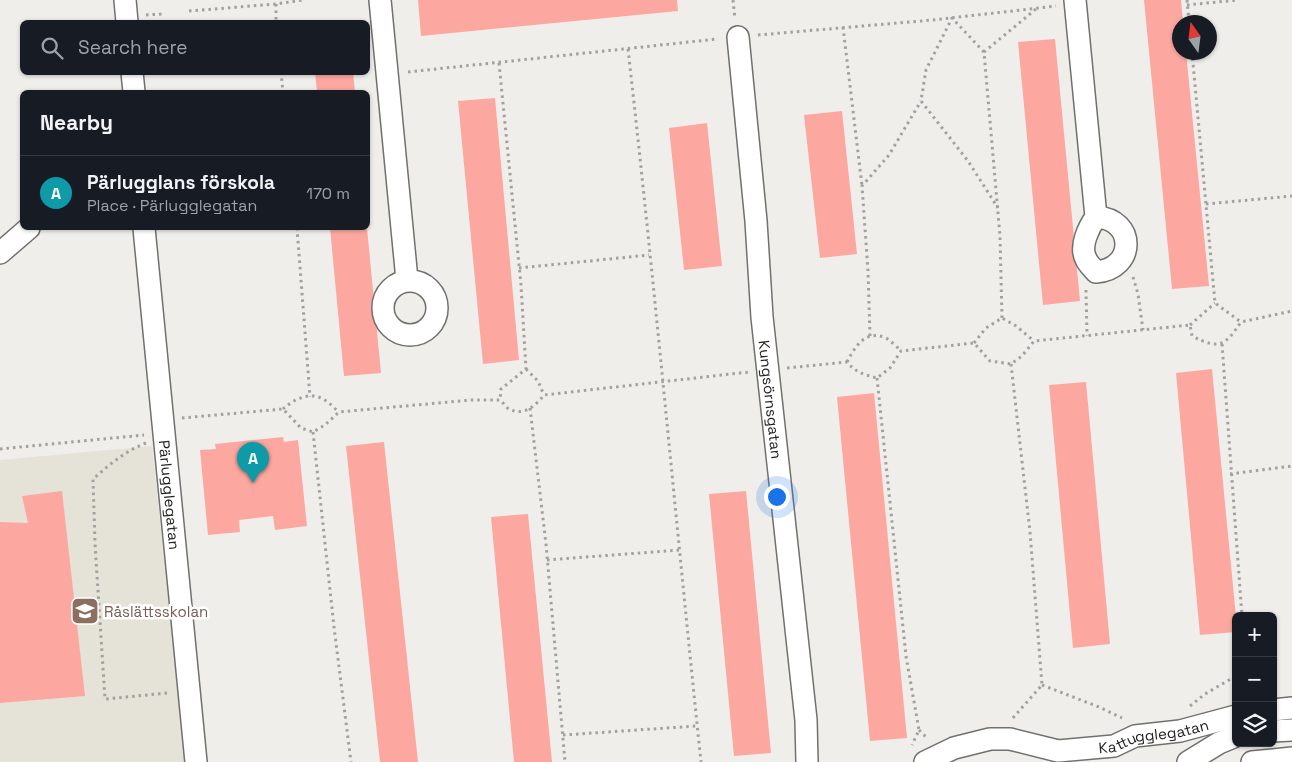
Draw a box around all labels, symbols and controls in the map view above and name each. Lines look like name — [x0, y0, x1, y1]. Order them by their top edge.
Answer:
north arrow — [1172, 15, 1217, 60]
search box — [20, 20, 370, 75]
icon: search — [38, 34, 66, 62]
text: Search here — [78, 35, 188, 60]
text: Nearby — [40, 109, 113, 136]
text: Pärlugglans förskola — [87, 170, 275, 195]
text: A — [51, 183, 61, 204]
text: 170 m — [306, 183, 350, 204]
text: Place · Pärlugglegatan — [87, 195, 257, 216]
street label: Kungsörnsgatan — [755, 339, 787, 460]
street label: Pärlugglegatan — [155, 439, 185, 551]
pin: A — [237, 442, 269, 483]
your location — [764, 484, 790, 510]
school or university icon: Råslättsskolan — [70, 596, 100, 626]
place label: Råslättsskolan — [104, 602, 208, 621]
map controls — [1232, 612, 1277, 747]
button: + — [1232, 612, 1277, 657]
button: − — [1232, 657, 1277, 702]
button: layers — [1232, 702, 1277, 747]
street label: Kattugglegatan — [1098, 714, 1210, 757]

